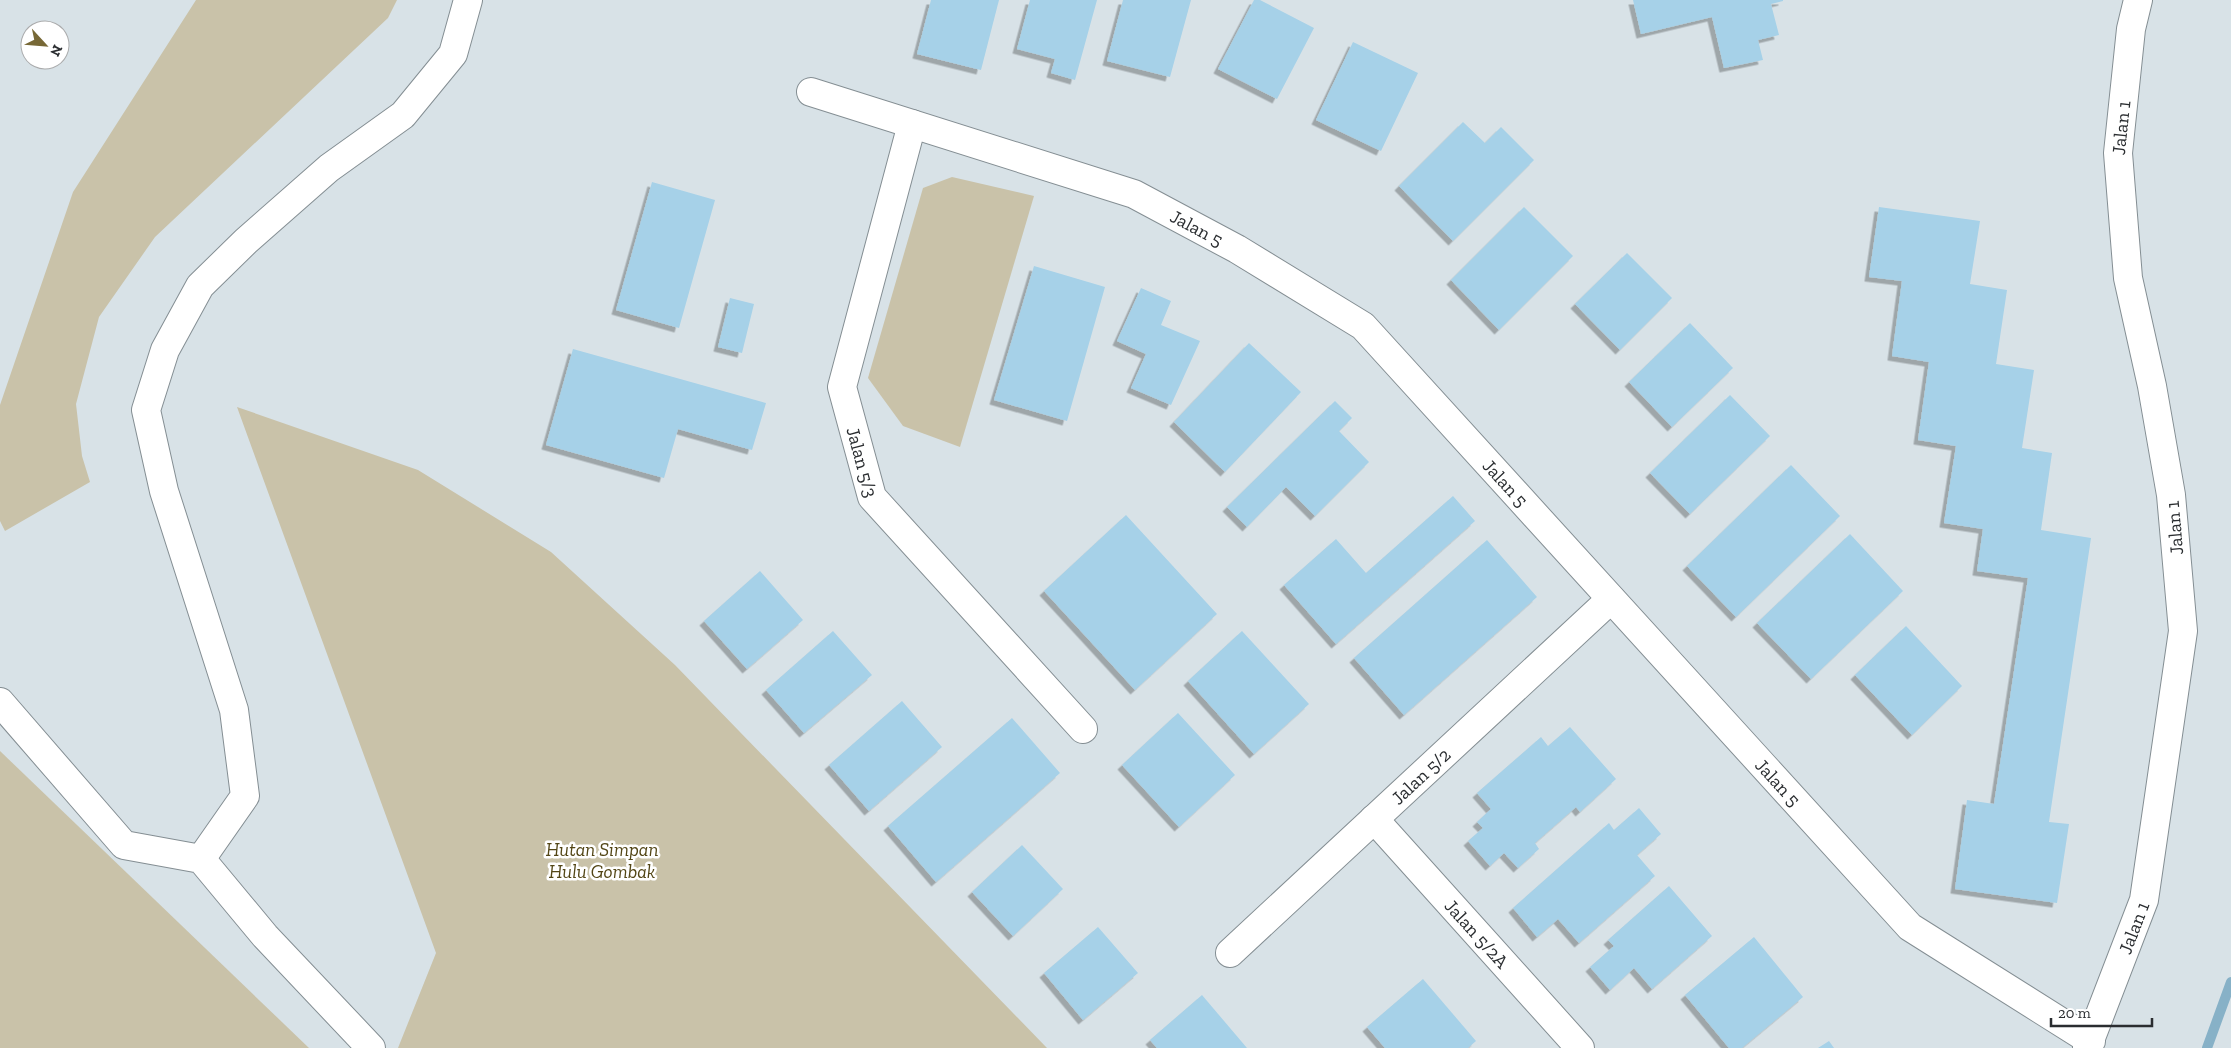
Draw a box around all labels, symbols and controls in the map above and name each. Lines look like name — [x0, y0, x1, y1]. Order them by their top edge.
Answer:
north arrow — [20, 20, 70, 70]
text: N — [46, 42, 66, 59]
street label: Jalan 1 — [2107, 100, 2135, 156]
street label: Jalan 5 — [1166, 205, 1227, 251]
street label: Jalan 5/3 — [841, 424, 883, 500]
street label: Jalan 5 — [1478, 454, 1533, 512]
street label: Jalan 1 — [2161, 500, 2188, 556]
street label: Jalan 5/2 — [1386, 743, 1455, 810]
street label: Jalan 5 — [1750, 754, 1805, 811]
park label: Hutan Simpan Hulu Gombak — [546, 838, 658, 883]
street label: Jalan 5/2A — [1440, 895, 1514, 974]
street label: Jalan 1 — [2113, 898, 2154, 957]
scale bar — [2051, 996, 2152, 1028]
text: 20 m — [2058, 1004, 2091, 1022]

